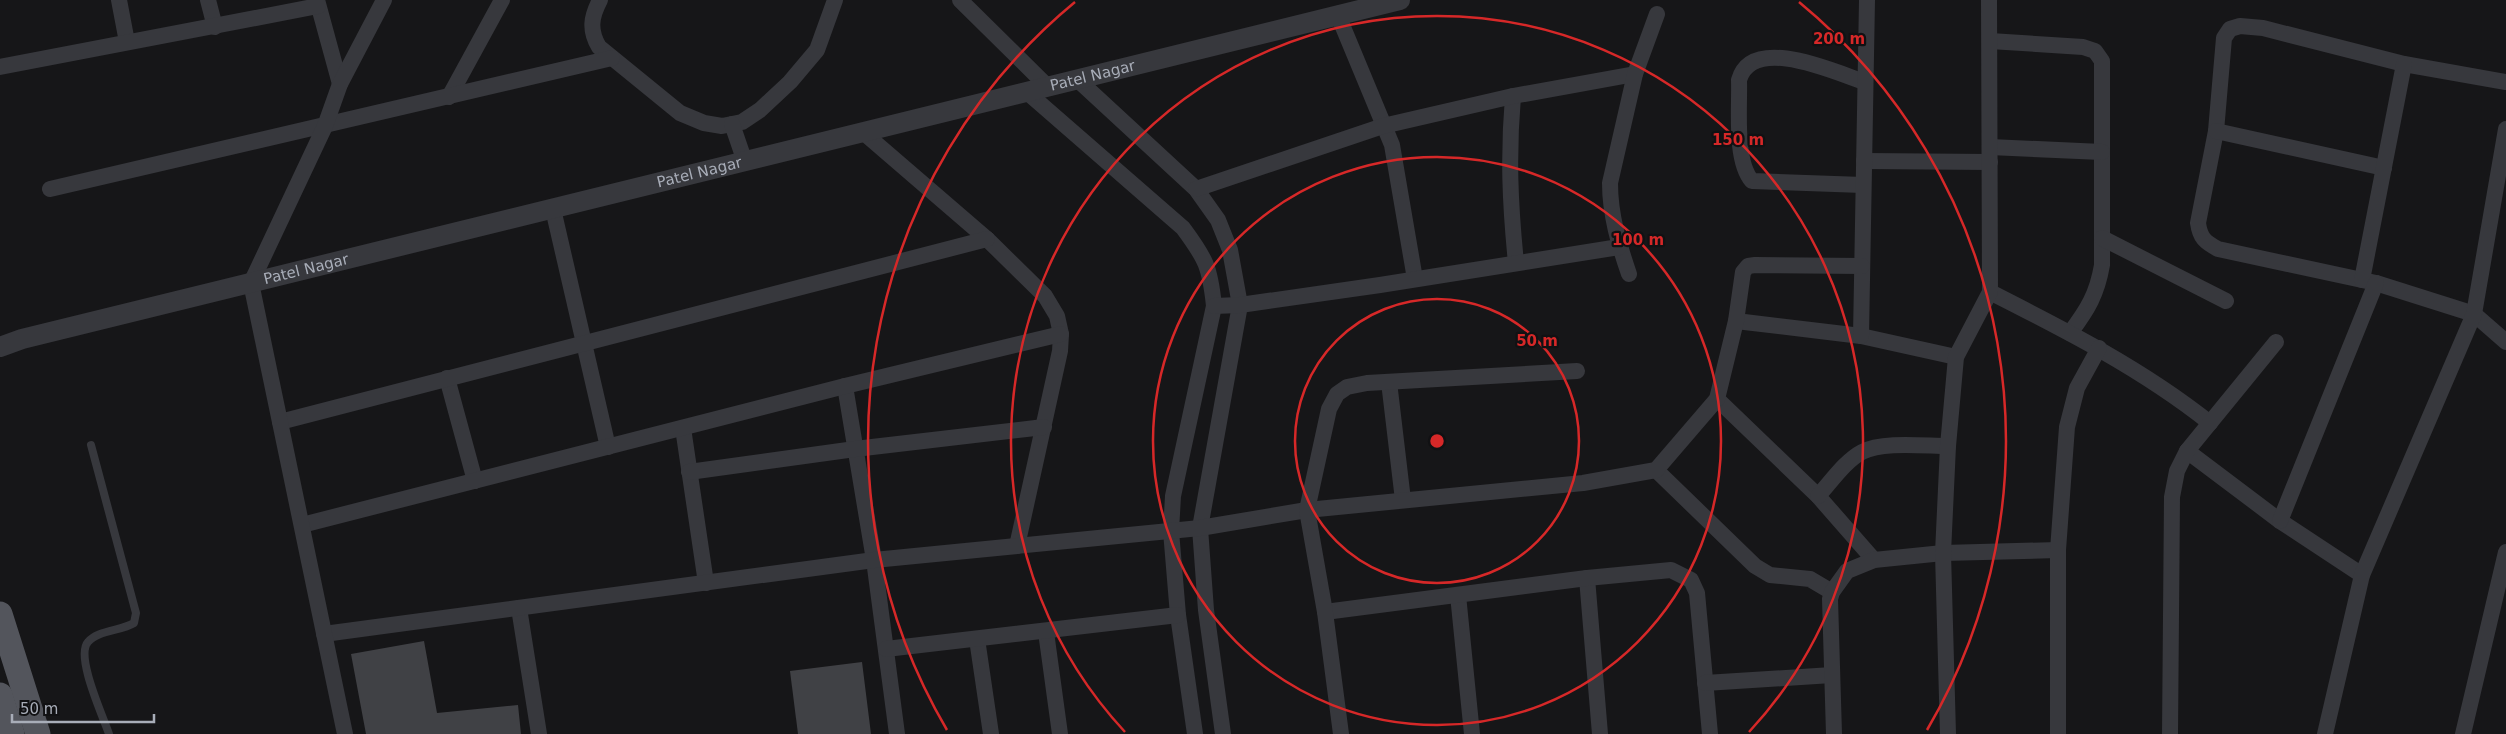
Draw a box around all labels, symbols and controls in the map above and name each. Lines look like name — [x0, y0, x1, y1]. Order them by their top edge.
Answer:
text: 200 m — [1813, 30, 1865, 48]
street label: Patel Nagar — [1048, 56, 1138, 95]
text: 150 m — [1712, 131, 1764, 149]
street label: Patel Nagar — [655, 153, 745, 191]
text: 100 m — [1612, 231, 1664, 249]
street label: Patel Nagar — [262, 250, 351, 288]
text: 50 m — [1516, 332, 1558, 350]
centre of rings — [1428, 432, 1446, 450]
scale bar — [12, 692, 155, 724]
text: 50 m — [20, 700, 58, 718]

